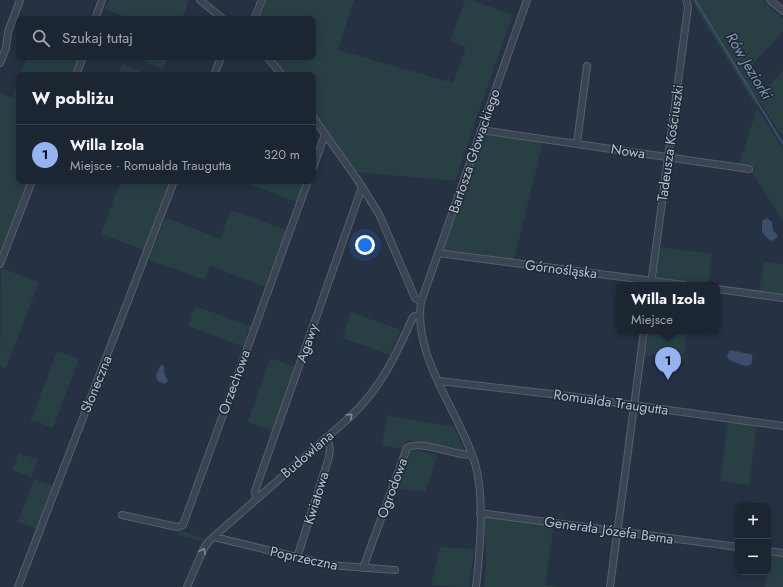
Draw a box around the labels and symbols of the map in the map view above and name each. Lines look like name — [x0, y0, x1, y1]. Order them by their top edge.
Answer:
water label: Rów Jeziorki — [720, 28, 778, 104]
street label: Tadeusza Kościuszki — [652, 83, 688, 203]
street label: Bartosza Głowackiego — [443, 86, 505, 216]
street label: Nowa — [609, 138, 647, 164]
your location — [355, 235, 375, 255]
street label: Górnośląska — [524, 255, 598, 283]
street label: Agawy — [291, 320, 323, 365]
street label: Orzechowa — [213, 347, 255, 417]
pin: 1 — [655, 347, 681, 380]
street label: Słoneczna — [75, 352, 117, 416]
street label: Romualda Traugutta — [552, 384, 670, 420]
one-way arrow — [345, 414, 353, 421]
street label: Budowlana — [276, 425, 338, 483]
street label: Ogrodowa — [372, 455, 412, 521]
street label: Kwiatowa — [299, 469, 333, 527]
street label: Generała Józefa Bema — [543, 511, 675, 549]
street label: Poprzeczna — [268, 541, 340, 575]
one-way arrow — [199, 548, 206, 556]

